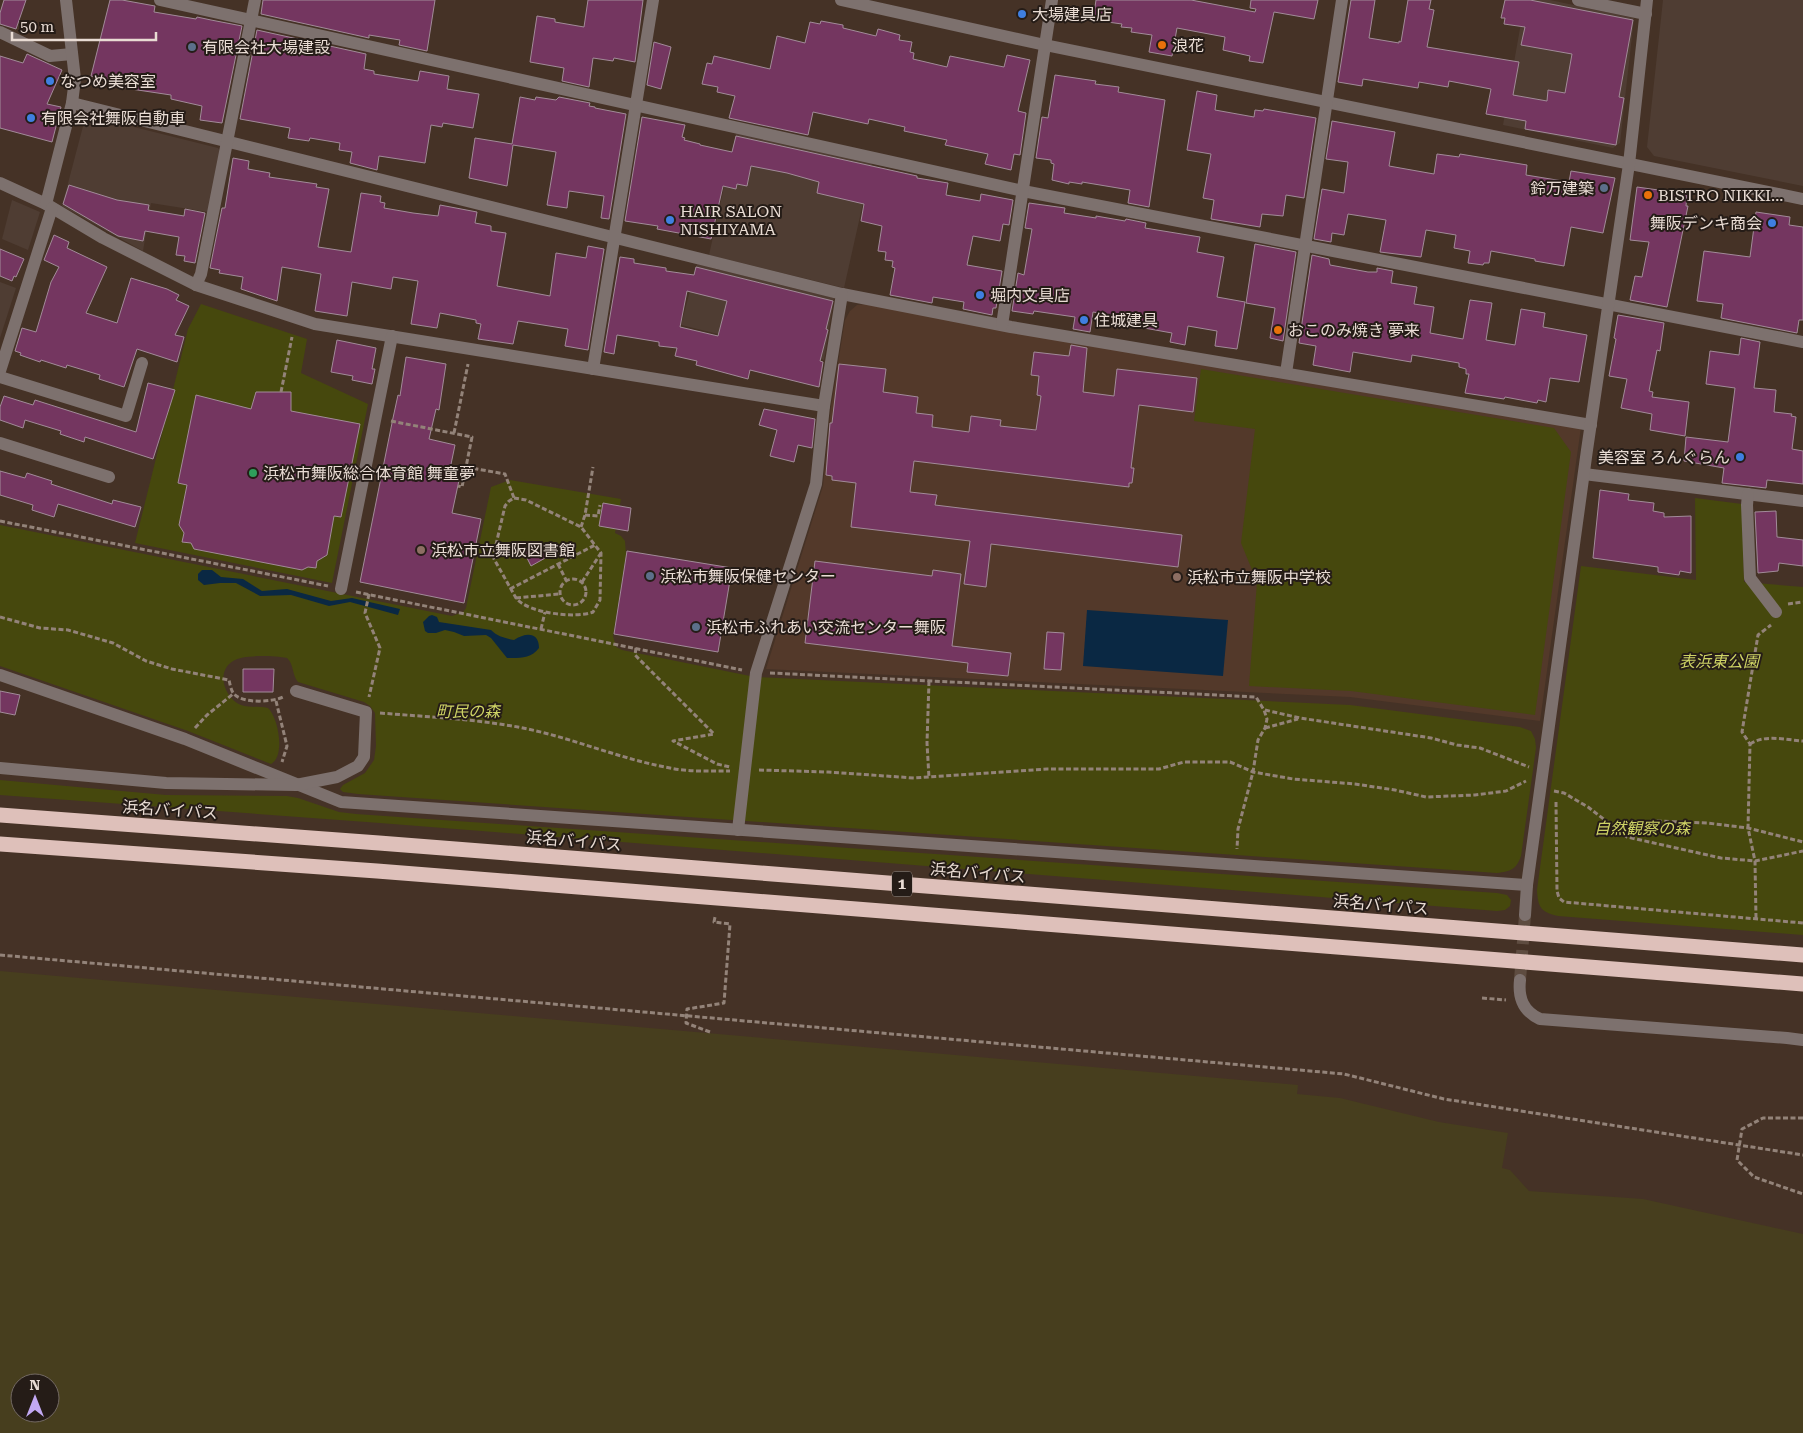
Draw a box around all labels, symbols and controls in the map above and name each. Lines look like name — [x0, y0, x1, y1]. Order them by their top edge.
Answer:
place label: 大場建具店 — [1032, 5, 1112, 24]
marker: 大場建具店 — [1016, 8, 1028, 20]
scale bar — [12, 10, 156, 42]
text: 50 m — [20, 18, 55, 36]
place label: 浪花 — [1172, 36, 1204, 55]
place label: 有限会社大場建設 — [202, 38, 330, 57]
marker: 浪花 — [1156, 39, 1168, 51]
marker: 有限会社大場建設 — [186, 41, 198, 53]
place label: なつめ美容室 — [60, 72, 156, 91]
marker: なつめ美容室 — [44, 75, 56, 87]
place label: 有限会社舞阪自動車 — [41, 109, 185, 128]
marker: 有限会社舞阪自動車 — [25, 112, 37, 124]
place label: 鈴万建築 — [1530, 179, 1594, 198]
marker: 鈴万建築 — [1598, 182, 1610, 194]
place label: BISTRO NIKKI... — [1658, 186, 1783, 205]
marker: BISTRO NIKKI... — [1642, 189, 1654, 201]
place label: HAIR SALON NISHIYAMA — [680, 202, 782, 239]
marker: HAIR SALON NISHIYAMA — [664, 214, 676, 226]
place label: 舞阪デンキ商会 — [1650, 214, 1762, 233]
marker: 舞阪デンキ商会 — [1766, 217, 1778, 229]
place label: 堀内文具店 — [990, 286, 1070, 305]
marker: 堀内文具店 — [974, 289, 986, 301]
place label: 住城建具 — [1094, 311, 1158, 330]
marker: 住城建具 — [1078, 314, 1090, 326]
place label: おこのみ焼き 夢来 — [1288, 321, 1420, 340]
marker: おこのみ焼き 夢来 — [1272, 324, 1284, 336]
place label: 美容室 ろんぐらん — [1598, 448, 1730, 467]
marker: 美容室 ろんぐらん — [1734, 451, 1746, 463]
place label: 浜松市舞阪総合体育館 舞童夢 — [263, 464, 475, 483]
marker: 浜松市舞阪総合体育館 舞童夢 — [247, 467, 259, 479]
place label: 浜松市立舞阪図書館 — [431, 541, 575, 560]
marker: 浜松市立舞阪図書館 — [415, 544, 427, 556]
place label: 浜松市舞阪保健センター — [660, 567, 836, 586]
place label: 浜松市立舞阪中学校 — [1187, 568, 1331, 587]
marker: 浜松市舞阪保健センター — [644, 570, 656, 582]
marker: 浜松市立舞阪中学校 — [1171, 571, 1183, 583]
place label: 浜松市ふれあい交流センター舞阪 — [706, 618, 946, 637]
marker: 浜松市ふれあい交流センター舞阪 — [690, 621, 702, 633]
park label: 表浜東公園 — [1679, 652, 1761, 671]
park label: 町民の森 — [436, 702, 502, 721]
street label: 浜名バイパス — [122, 797, 218, 823]
park label: 自然観察の森 — [1594, 819, 1692, 838]
street label: 浜名バイパス — [526, 827, 622, 855]
street label: 浜名バイパス — [930, 859, 1026, 887]
road number: 1 — [892, 872, 912, 896]
street label: 浜名バイパス — [1333, 891, 1429, 919]
north arrow — [10, 1373, 60, 1423]
text: N — [30, 1377, 41, 1393]

